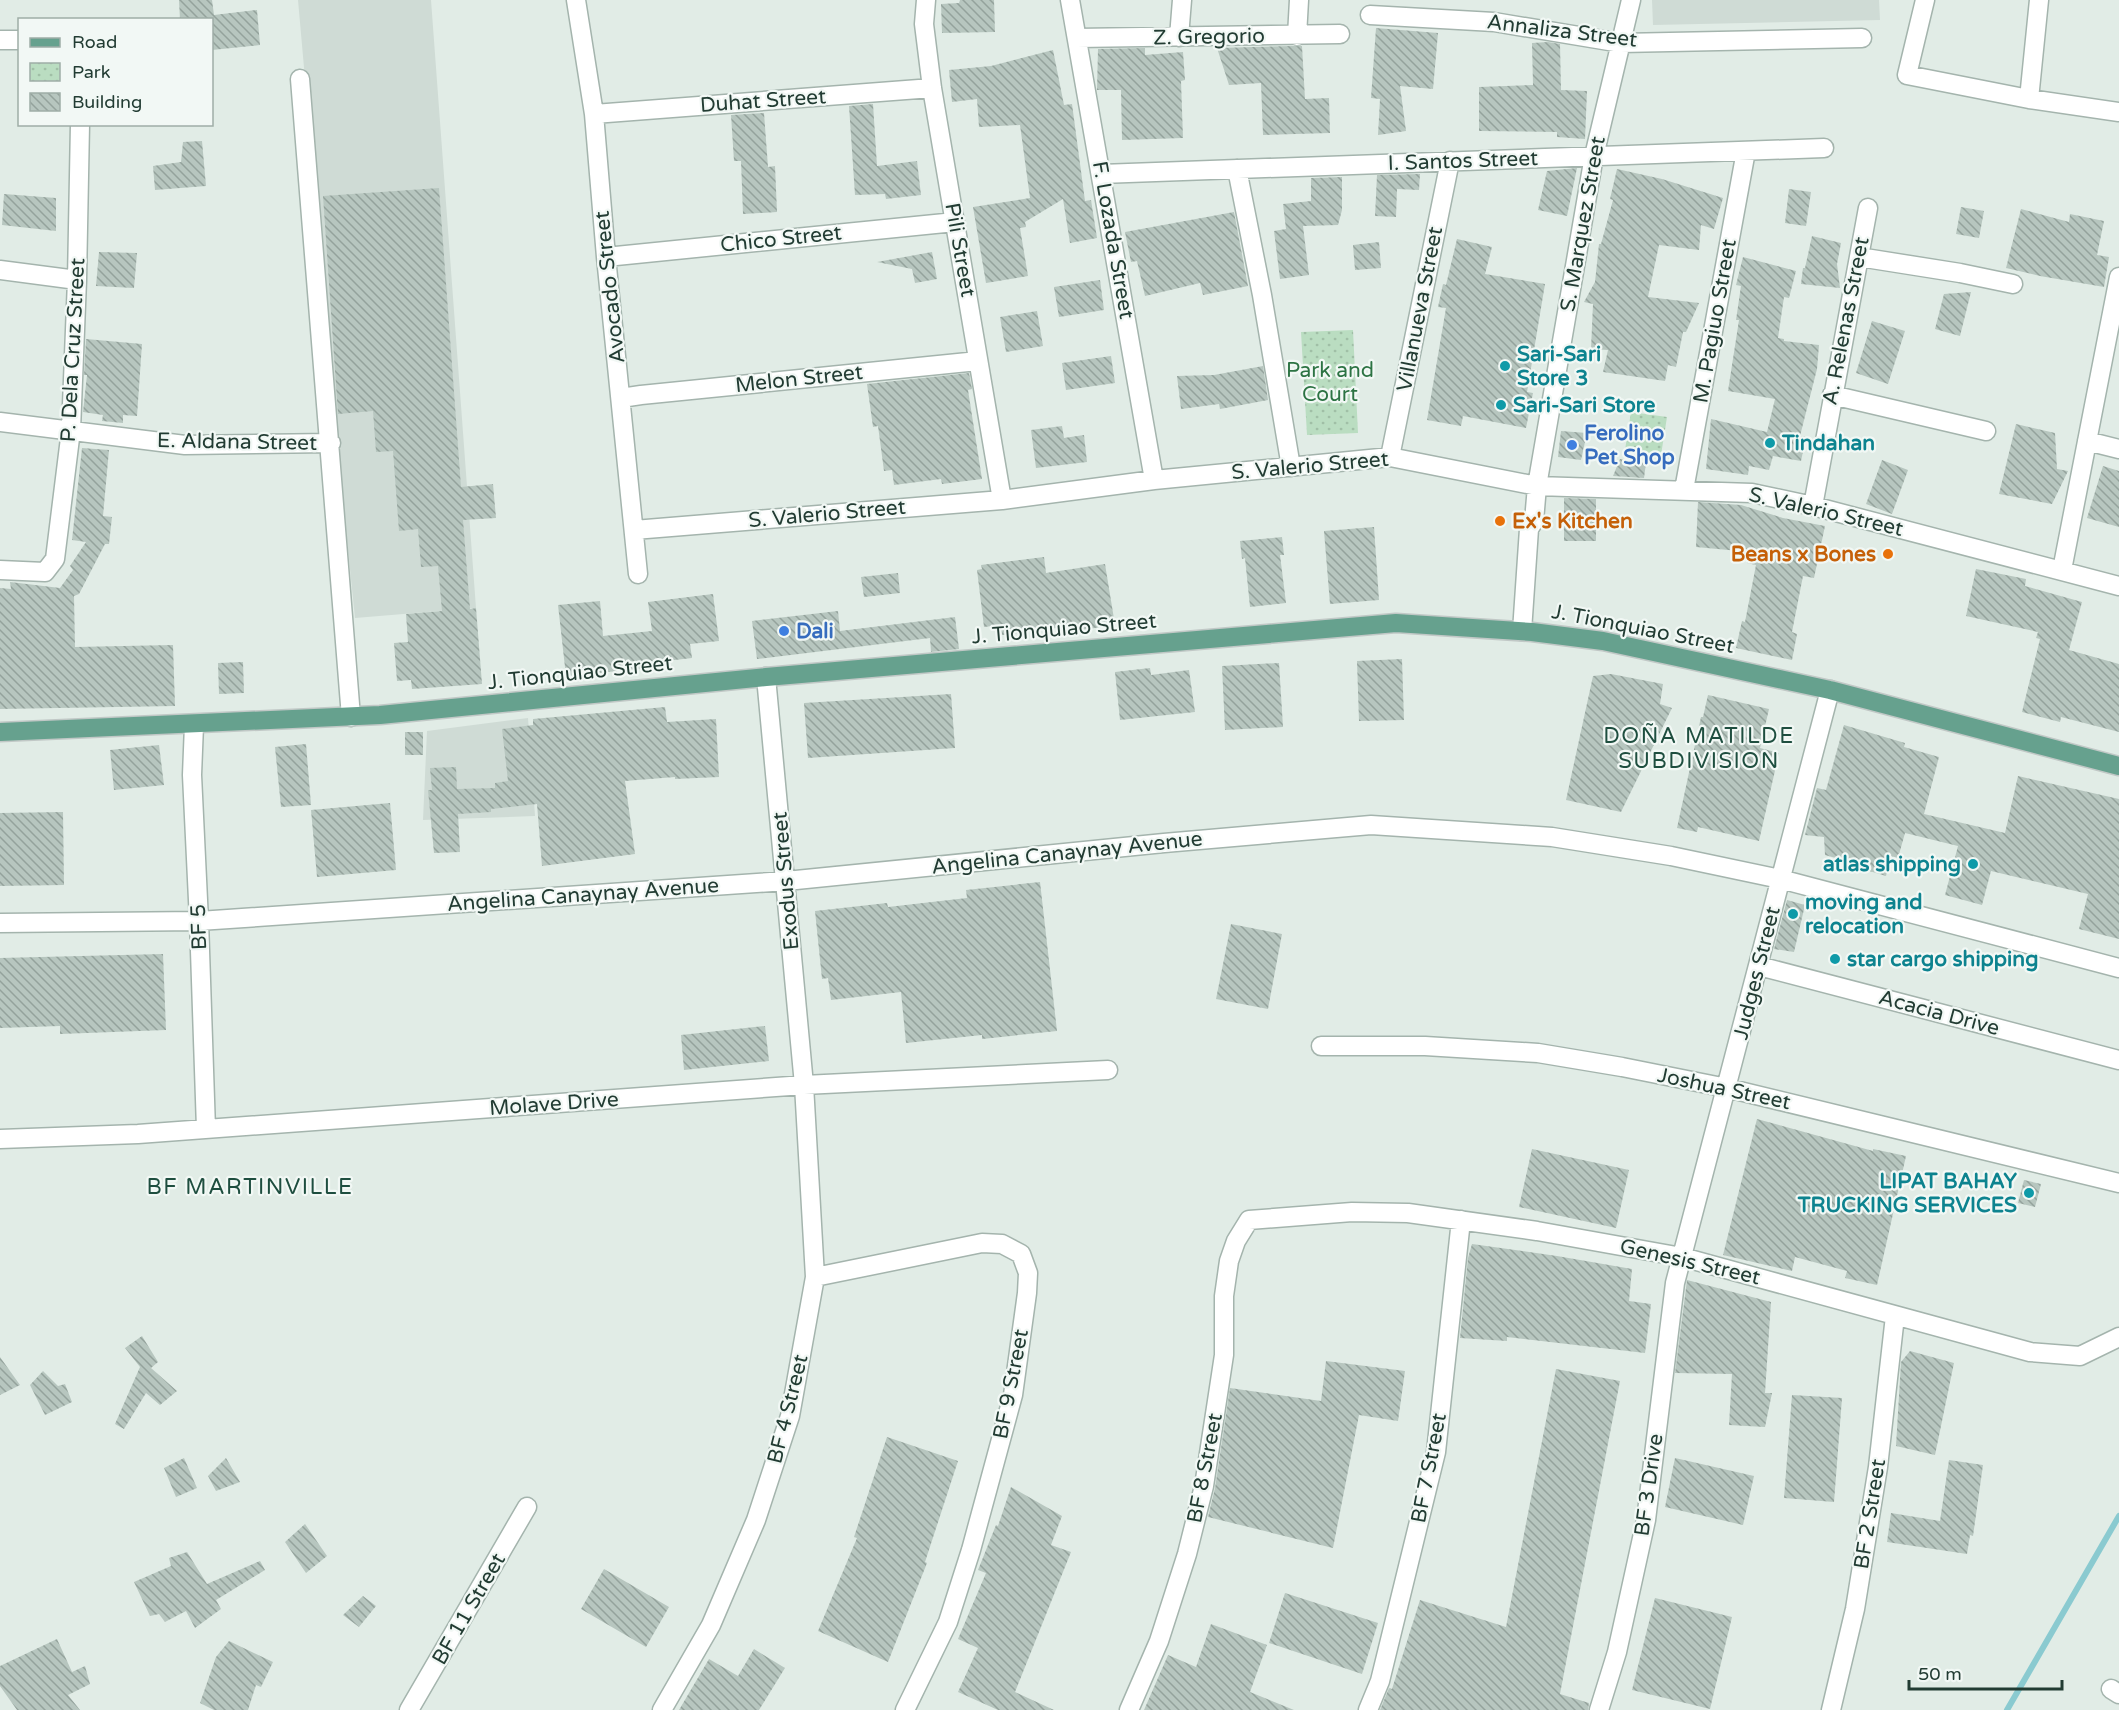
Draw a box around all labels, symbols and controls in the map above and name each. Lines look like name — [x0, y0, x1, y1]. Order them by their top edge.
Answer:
street label: Annaliza Street — [1485, 9, 1639, 53]
legend — [18, 18, 213, 126]
street label: Z. Gregorio — [1153, 24, 1265, 50]
text: Road — [72, 31, 117, 53]
text: Park — [72, 61, 111, 83]
street label: Duhat Street — [699, 84, 827, 118]
text: Building — [72, 91, 142, 113]
street label: S. Marquez Street — [1555, 134, 1611, 314]
street label: I. Santos Street — [1387, 146, 1539, 176]
street label: F. Lozada Street — [1087, 159, 1139, 321]
street label: Pili Street — [939, 201, 981, 299]
street label: Avocado Street — [590, 210, 630, 364]
street label: Chico Street — [719, 220, 843, 258]
street label: Villanueva Street — [1392, 224, 1448, 394]
street label: A. Relenas Street — [1817, 235, 1875, 407]
street label: M. Pagiuo Street — [1688, 237, 1742, 405]
street label: P. Dela Cruz Street — [56, 257, 90, 443]
place label: Sari-Sari Store 3 — [1517, 342, 1601, 391]
park label: Park and Court — [1286, 358, 1374, 407]
marker: Sari-Sari Store 3 — [1498, 359, 1512, 373]
street label: Melon Street — [734, 360, 864, 398]
place label: Sari-Sari Store — [1513, 393, 1655, 418]
marker: Sari-Sari Store — [1494, 398, 1508, 412]
place label: Ferolino Pet Shop — [1584, 421, 1675, 470]
street label: E. Aldana Street — [157, 428, 317, 456]
place label: Tindahan — [1781, 431, 1875, 456]
marker: Tindahan — [1763, 436, 1777, 450]
marker: Ferolino Pet Shop — [1565, 438, 1579, 452]
street label: S. Valerio Street — [1230, 447, 1390, 485]
street label: S. Valerio Street — [1746, 482, 1906, 542]
street label: S. Valerio Street — [747, 495, 907, 533]
place label: Ex's Kitchen — [1512, 509, 1633, 534]
marker: Ex's Kitchen — [1493, 514, 1507, 528]
place label: Beans x Bones — [1731, 542, 1876, 567]
marker: Beans x Bones — [1881, 547, 1895, 561]
street label: J. Tionquiao Street — [1550, 599, 1736, 659]
street label: J. Tionquiao Street — [971, 608, 1157, 650]
place label: Dali — [796, 619, 834, 644]
marker: Dali — [777, 624, 791, 638]
street label: J. Tionquiao Street — [487, 651, 673, 695]
district label: DOÑA MATILDE SUBDIVISION — [1603, 723, 1795, 774]
street label: Exodus Street — [767, 811, 805, 951]
street label: Angelina Canaynay Avenue — [930, 826, 1204, 880]
place label: atlas shipping — [1823, 852, 1961, 877]
marker: atlas shipping — [1966, 857, 1980, 871]
street label: Angelina Canaynay Avenue — [446, 873, 720, 917]
place label: moving and relocation — [1805, 890, 1923, 939]
street label: BF 5 — [186, 904, 212, 950]
street label: Judges Street — [1728, 904, 1786, 1042]
marker: moving and relocation — [1786, 907, 1800, 921]
place label: star cargo shipping — [1847, 947, 2038, 972]
marker: star cargo shipping — [1828, 952, 1842, 966]
street label: Acacia Drive — [1876, 985, 2002, 1041]
street label: Joshua Street — [1655, 1063, 1793, 1115]
street label: Molave Drive — [488, 1087, 620, 1121]
place label: LIPAT BAHAY TRUCKING SERVICES — [1797, 1169, 2018, 1218]
district label: BF MARTINVILLE — [147, 1174, 353, 1200]
marker: LIPAT BAHAY TRUCKING SERVICES — [2022, 1186, 2036, 1200]
street label: Genesis Street — [1617, 1234, 1763, 1290]
street label: BF 9 Street — [988, 1327, 1034, 1441]
street label: BF 4 Street — [762, 1352, 814, 1466]
street label: BF 8 Street — [1182, 1411, 1228, 1525]
street label: BF 7 Street — [1406, 1411, 1452, 1525]
street label: BF 3 Drive — [1629, 1432, 1669, 1538]
street label: BF 2 Street — [1849, 1457, 1891, 1571]
street label: BF 11 Street — [427, 1549, 511, 1669]
scale bar — [1909, 1653, 2062, 1691]
text: 50 m — [1918, 1663, 1962, 1685]

